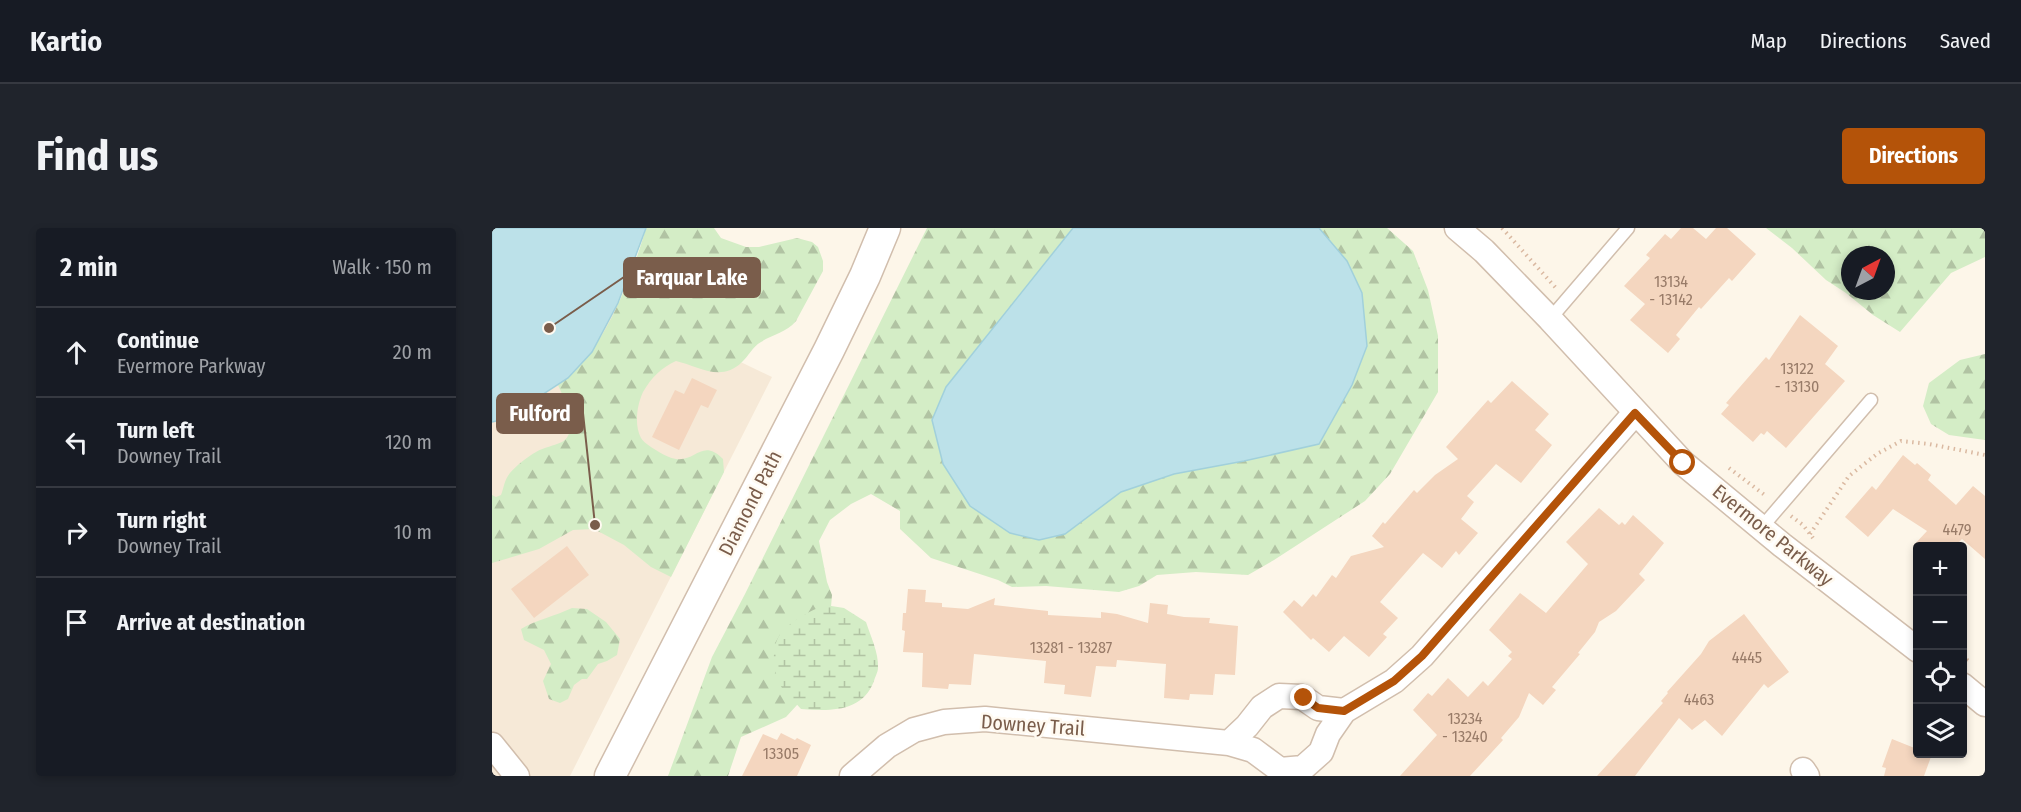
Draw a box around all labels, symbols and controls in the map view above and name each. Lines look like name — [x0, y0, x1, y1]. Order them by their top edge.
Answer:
text: Kartio — [30, 25, 102, 58]
text: Map — [1750, 28, 1787, 54]
text: Directions — [1820, 28, 1907, 54]
text: Saved — [1940, 28, 1991, 54]
button: Directions — [1842, 128, 1985, 184]
text: Find us — [36, 131, 158, 181]
north arrow — [1841, 246, 1895, 300]
text: 2 min — [60, 252, 118, 283]
text: Walk · 150 m — [332, 255, 432, 279]
callout: Farquar Lake — [624, 258, 760, 297]
text: Farquar Lake — [636, 265, 748, 291]
house number: 13134 - 13142 — [1649, 272, 1693, 309]
text: Continue — [117, 327, 199, 354]
icon: ahead — [60, 336, 93, 369]
text: 20 m — [393, 340, 432, 364]
text: Evermore Parkway — [117, 354, 265, 378]
house number: 13122 - 13130 — [1775, 359, 1819, 396]
callout: Fulford — [497, 394, 583, 433]
text: Fulford — [509, 401, 571, 427]
text: Turn left — [117, 417, 195, 444]
icon: left — [60, 426, 93, 459]
text: 120 m — [385, 430, 432, 454]
text: Downey Trail — [117, 444, 221, 468]
street label: Diamond Path — [713, 446, 787, 560]
route start — [1669, 449, 1695, 475]
street label: Evermore Parkway — [1708, 479, 1838, 591]
text: Turn right — [117, 507, 206, 534]
icon: right — [60, 516, 93, 549]
text: 10 m — [394, 520, 432, 544]
house number: 4479 — [1942, 520, 1972, 539]
text: Downey Trail — [117, 534, 221, 558]
map controls — [1913, 542, 1967, 758]
button: + — [1913, 542, 1967, 596]
button: − — [1913, 596, 1967, 650]
icon: arrive — [60, 606, 93, 639]
text: Arrive at destination — [117, 609, 305, 636]
house number: 13281 - 13287 — [1030, 638, 1113, 657]
house number: 4445 — [1732, 648, 1762, 667]
button: locate — [1913, 650, 1967, 704]
route end — [1290, 684, 1316, 710]
house number: 4463 — [1684, 690, 1714, 709]
button: layers — [1913, 704, 1967, 758]
street label: Downey Trail — [980, 709, 1086, 741]
house number: 13234 - 13240 — [1442, 709, 1488, 746]
house number: 13305 — [763, 744, 799, 763]

